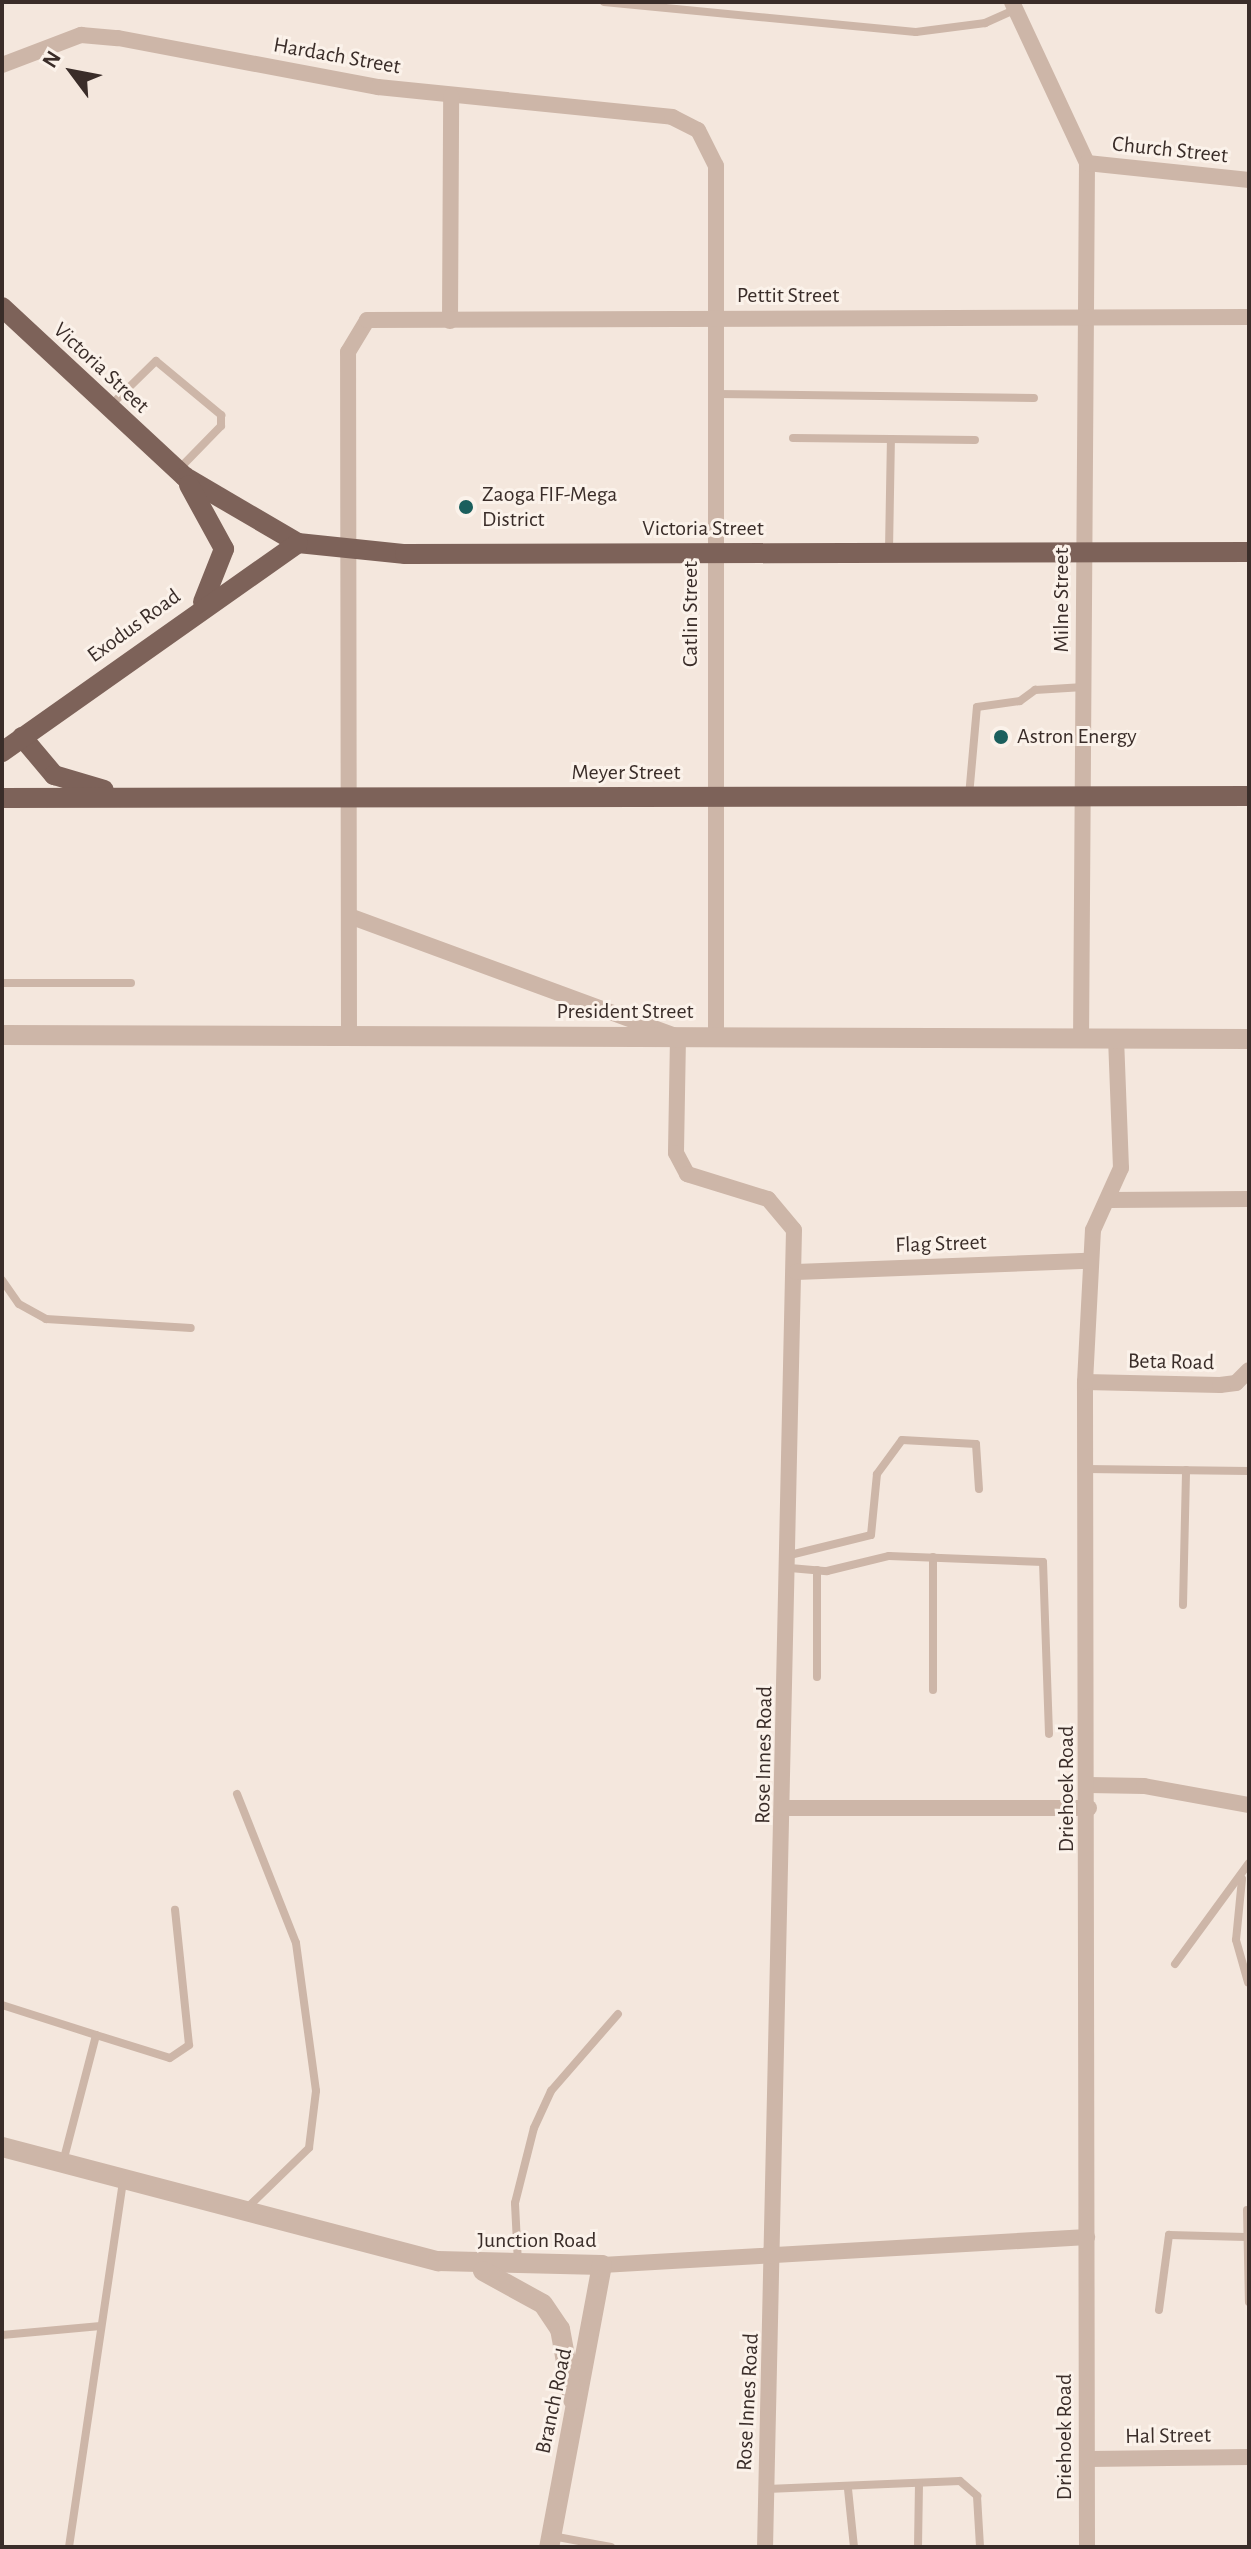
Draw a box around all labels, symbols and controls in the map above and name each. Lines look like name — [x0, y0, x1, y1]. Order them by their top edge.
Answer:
north arrow — [32, 32, 112, 112]
street label: Hardach Street — [271, 32, 403, 80]
text: N — [38, 47, 65, 72]
street label: Church Street — [1111, 131, 1229, 169]
street label: Pettit Street — [737, 283, 839, 309]
street label: Victoria Street — [48, 317, 154, 419]
place label: Zaoga FIF-Mega District — [482, 481, 617, 532]
marker: Zaoga FIF-Mega District — [457, 498, 475, 516]
street label: Victoria Street — [642, 516, 764, 542]
street label: Milne Street — [1049, 547, 1075, 653]
street label: Catlin Street — [678, 561, 704, 667]
street label: Exodus Road — [82, 583, 186, 669]
place label: Astron Energy — [1017, 724, 1137, 750]
marker: Astron Energy — [992, 728, 1010, 746]
street label: Meyer Street — [572, 760, 680, 786]
street label: President Street — [556, 999, 694, 1025]
street label: Flag Street — [895, 1229, 987, 1259]
street label: Beta Road — [1128, 1348, 1214, 1376]
street label: Rose Innes Road — [750, 1686, 778, 1824]
street label: Driehoek Road — [1054, 1726, 1080, 1852]
street label: Junction Road — [477, 2228, 597, 2254]
street label: Rose Innes Road — [731, 2332, 765, 2472]
street label: Branch Road — [530, 2346, 578, 2456]
street label: Driehoek Road — [1052, 2374, 1078, 2500]
street label: Hal Street — [1125, 2422, 1211, 2450]

